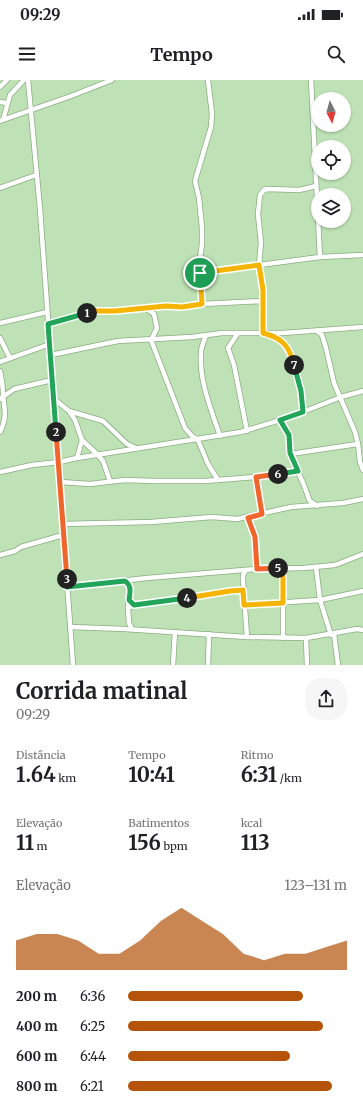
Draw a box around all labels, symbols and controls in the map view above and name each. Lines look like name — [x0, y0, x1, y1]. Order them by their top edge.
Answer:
text: 09:29 — [20, 5, 60, 24]
icon: menu — [16, 43, 38, 65]
text: Tempo — [150, 43, 213, 66]
icon: search — [325, 43, 347, 65]
north arrow — [311, 92, 351, 132]
map controls — [311, 92, 351, 228]
button: locate — [311, 140, 351, 180]
button: layers — [311, 188, 351, 228]
pin — [183, 256, 217, 290]
icon: arrive — [189, 262, 211, 284]
pin: 1 — [77, 303, 97, 323]
text: 1 — [84, 306, 90, 320]
pin: 7 — [284, 355, 304, 375]
text: 7 — [291, 358, 297, 372]
pin: 2 — [46, 422, 66, 442]
text: 2 — [53, 425, 59, 439]
pin: 6 — [268, 464, 288, 484]
text: 6 — [275, 467, 281, 481]
pin: 5 — [268, 558, 288, 578]
text: 5 — [275, 561, 281, 575]
pin: 3 — [57, 569, 77, 589]
text: 3 — [64, 572, 70, 586]
pin: 4 — [177, 588, 197, 608]
text: 4 — [184, 591, 191, 605]
text: Corrida matinal — [16, 677, 187, 705]
button: share — [305, 678, 347, 720]
text: 09:29 — [16, 706, 50, 723]
text: Distância — [16, 748, 66, 762]
text: Tempo — [128, 748, 166, 762]
text: Ritmo — [241, 748, 273, 762]
text: 1.64 — [16, 762, 56, 787]
text: 10:41 — [128, 762, 175, 787]
text: 6:31 — [241, 762, 277, 787]
text: km — [56, 771, 76, 785]
text: /km — [277, 771, 302, 785]
text: Elevação — [16, 816, 62, 830]
text: Batimentos — [128, 816, 189, 830]
text: kcal — [241, 816, 262, 830]
text: 11 — [16, 830, 34, 855]
text: 156 — [128, 830, 161, 855]
text: 113 — [241, 830, 270, 855]
text: m — [34, 839, 48, 853]
text: bpm — [161, 839, 188, 853]
text: Elevação — [16, 877, 71, 894]
text: 123–131 m — [284, 877, 347, 894]
text: 200 m — [16, 988, 57, 1005]
text: 6:36 — [80, 988, 105, 1005]
text: 400 m — [16, 1018, 58, 1035]
text: 6:25 — [80, 1018, 105, 1035]
text: 600 m — [16, 1048, 57, 1065]
text: 6:44 — [80, 1048, 106, 1065]
text: 800 m — [16, 1078, 57, 1095]
text: 6:21 — [80, 1078, 104, 1095]

